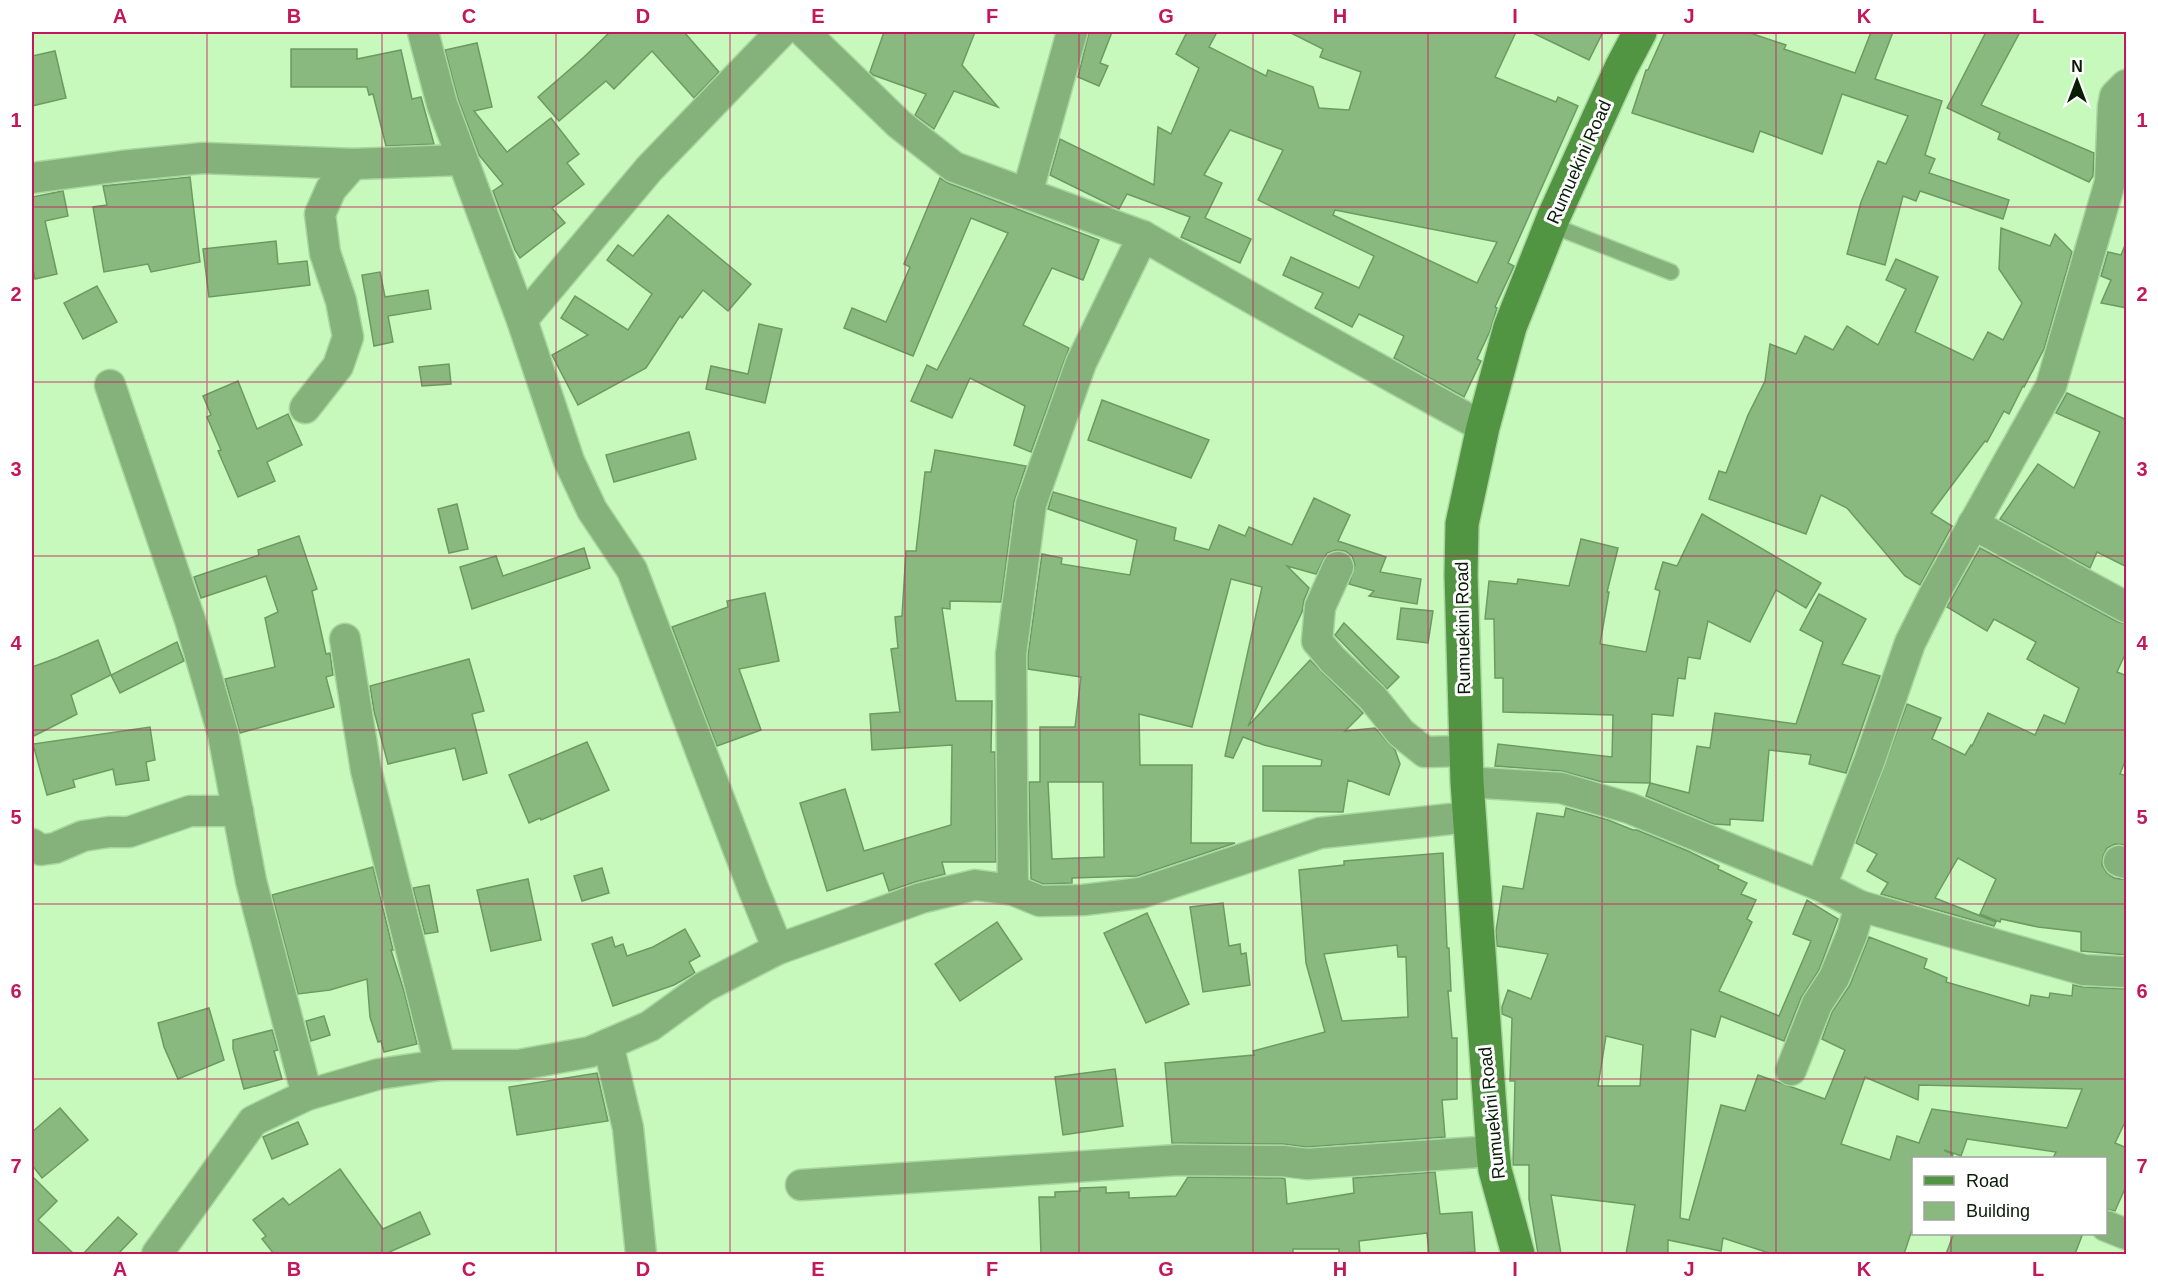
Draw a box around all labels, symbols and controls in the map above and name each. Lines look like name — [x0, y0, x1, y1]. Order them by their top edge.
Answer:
text: A — [113, 5, 127, 27]
text: B — [287, 5, 301, 27]
text: C — [462, 5, 476, 27]
text: D — [636, 5, 650, 27]
text: E — [811, 5, 825, 27]
text: F — [986, 5, 998, 27]
text: G — [1158, 5, 1174, 27]
text: H — [1333, 5, 1347, 27]
text: I — [1512, 5, 1518, 27]
text: J — [1683, 5, 1695, 27]
text: K — [1857, 5, 1872, 27]
text: L — [2032, 5, 2044, 27]
north arrow — [2047, 51, 2107, 111]
text: N — [2071, 58, 2083, 75]
street label: Rumuekini Road — [1543, 97, 1615, 227]
text: 1 — [10, 109, 22, 131]
text: 1 — [2136, 109, 2148, 131]
text: 2 — [10, 283, 22, 305]
text: 2 — [2136, 283, 2148, 305]
text: 3 — [10, 458, 22, 480]
text: 3 — [2136, 458, 2148, 480]
street label: Rumuekini Road — [1452, 561, 1474, 695]
text: 4 — [10, 632, 22, 654]
text: 4 — [2136, 632, 2148, 654]
text: 5 — [10, 806, 22, 828]
text: 5 — [2136, 806, 2148, 828]
text: 6 — [10, 980, 22, 1002]
text: 6 — [2136, 980, 2148, 1002]
street label: Rumuekini Road — [1475, 1046, 1509, 1180]
text: 7 — [10, 1155, 22, 1177]
text: 7 — [2136, 1155, 2148, 1177]
legend — [1912, 1157, 2107, 1235]
text: Road — [1966, 1171, 2009, 1191]
text: Building — [1966, 1201, 2030, 1221]
text: A — [113, 1258, 127, 1280]
text: B — [287, 1258, 301, 1280]
text: C — [462, 1258, 476, 1280]
text: D — [636, 1258, 650, 1280]
text: E — [811, 1258, 825, 1280]
text: F — [986, 1258, 998, 1280]
text: G — [1158, 1258, 1174, 1280]
text: H — [1333, 1258, 1347, 1280]
text: I — [1512, 1258, 1518, 1280]
text: J — [1683, 1258, 1695, 1280]
text: K — [1857, 1258, 1872, 1280]
text: L — [2032, 1258, 2044, 1280]

